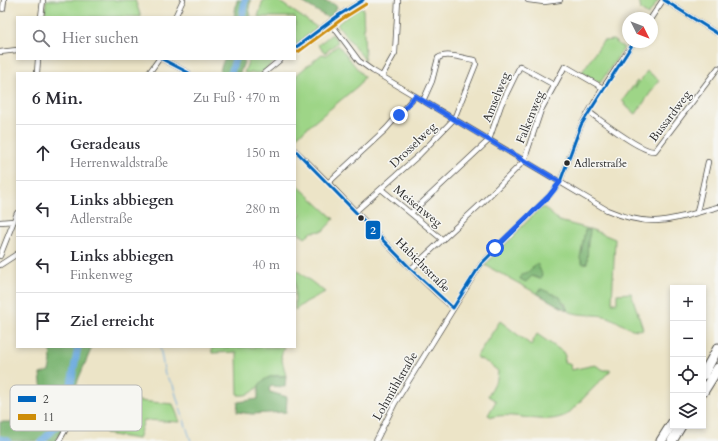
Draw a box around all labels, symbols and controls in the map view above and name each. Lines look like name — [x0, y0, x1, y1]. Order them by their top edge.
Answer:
north arrow — [622, 12, 658, 48]
search box — [16, 16, 296, 60]
icon: search — [30, 27, 52, 49]
text: Hier suchen — [62, 28, 139, 48]
street label: Amselweg — [479, 69, 513, 125]
text: 6 Min. — [32, 87, 83, 110]
street label: Bussardweg — [645, 87, 695, 145]
street label: Falkenweg — [512, 88, 548, 146]
text: Zu Fuß · 470 m — [193, 89, 280, 107]
route end — [390, 106, 408, 124]
street label: Drosselweg — [386, 119, 440, 171]
text: Geradeaus — [70, 134, 140, 154]
icon: ahead — [32, 142, 54, 164]
text: 150 m — [246, 144, 280, 162]
text: Herrenwaldstraße — [70, 154, 168, 172]
place label: Adlerstraße — [574, 156, 627, 171]
marker: Adlerstraße — [562, 158, 572, 168]
street label: Meisenweg — [390, 181, 446, 231]
text: Links abbiegen — [70, 190, 174, 210]
icon: left — [32, 198, 54, 220]
text: 280 m — [246, 200, 280, 218]
text: Adlerstraße — [70, 210, 133, 228]
unlabelled marker — [356, 213, 366, 223]
line badge: 2 — [365, 220, 381, 240]
text: 2 — [370, 223, 376, 238]
street label: Habichtstraße — [392, 234, 454, 296]
route start — [486, 239, 504, 257]
text: Links abbiegen — [70, 246, 174, 266]
icon: left — [32, 254, 54, 276]
text: 40 m — [252, 256, 280, 274]
text: Finkenweg — [70, 266, 132, 284]
map controls — [670, 285, 706, 429]
button: + — [670, 285, 706, 321]
icon: arrive — [32, 310, 54, 332]
text: Ziel erreicht — [70, 311, 154, 331]
button: − — [670, 321, 706, 357]
street label: Lohmühlstraße — [369, 349, 421, 423]
button: locate — [670, 357, 706, 393]
legend — [10, 385, 142, 431]
text: 2 — [43, 392, 49, 407]
button: layers — [670, 393, 706, 429]
text: 11 — [43, 410, 54, 425]

